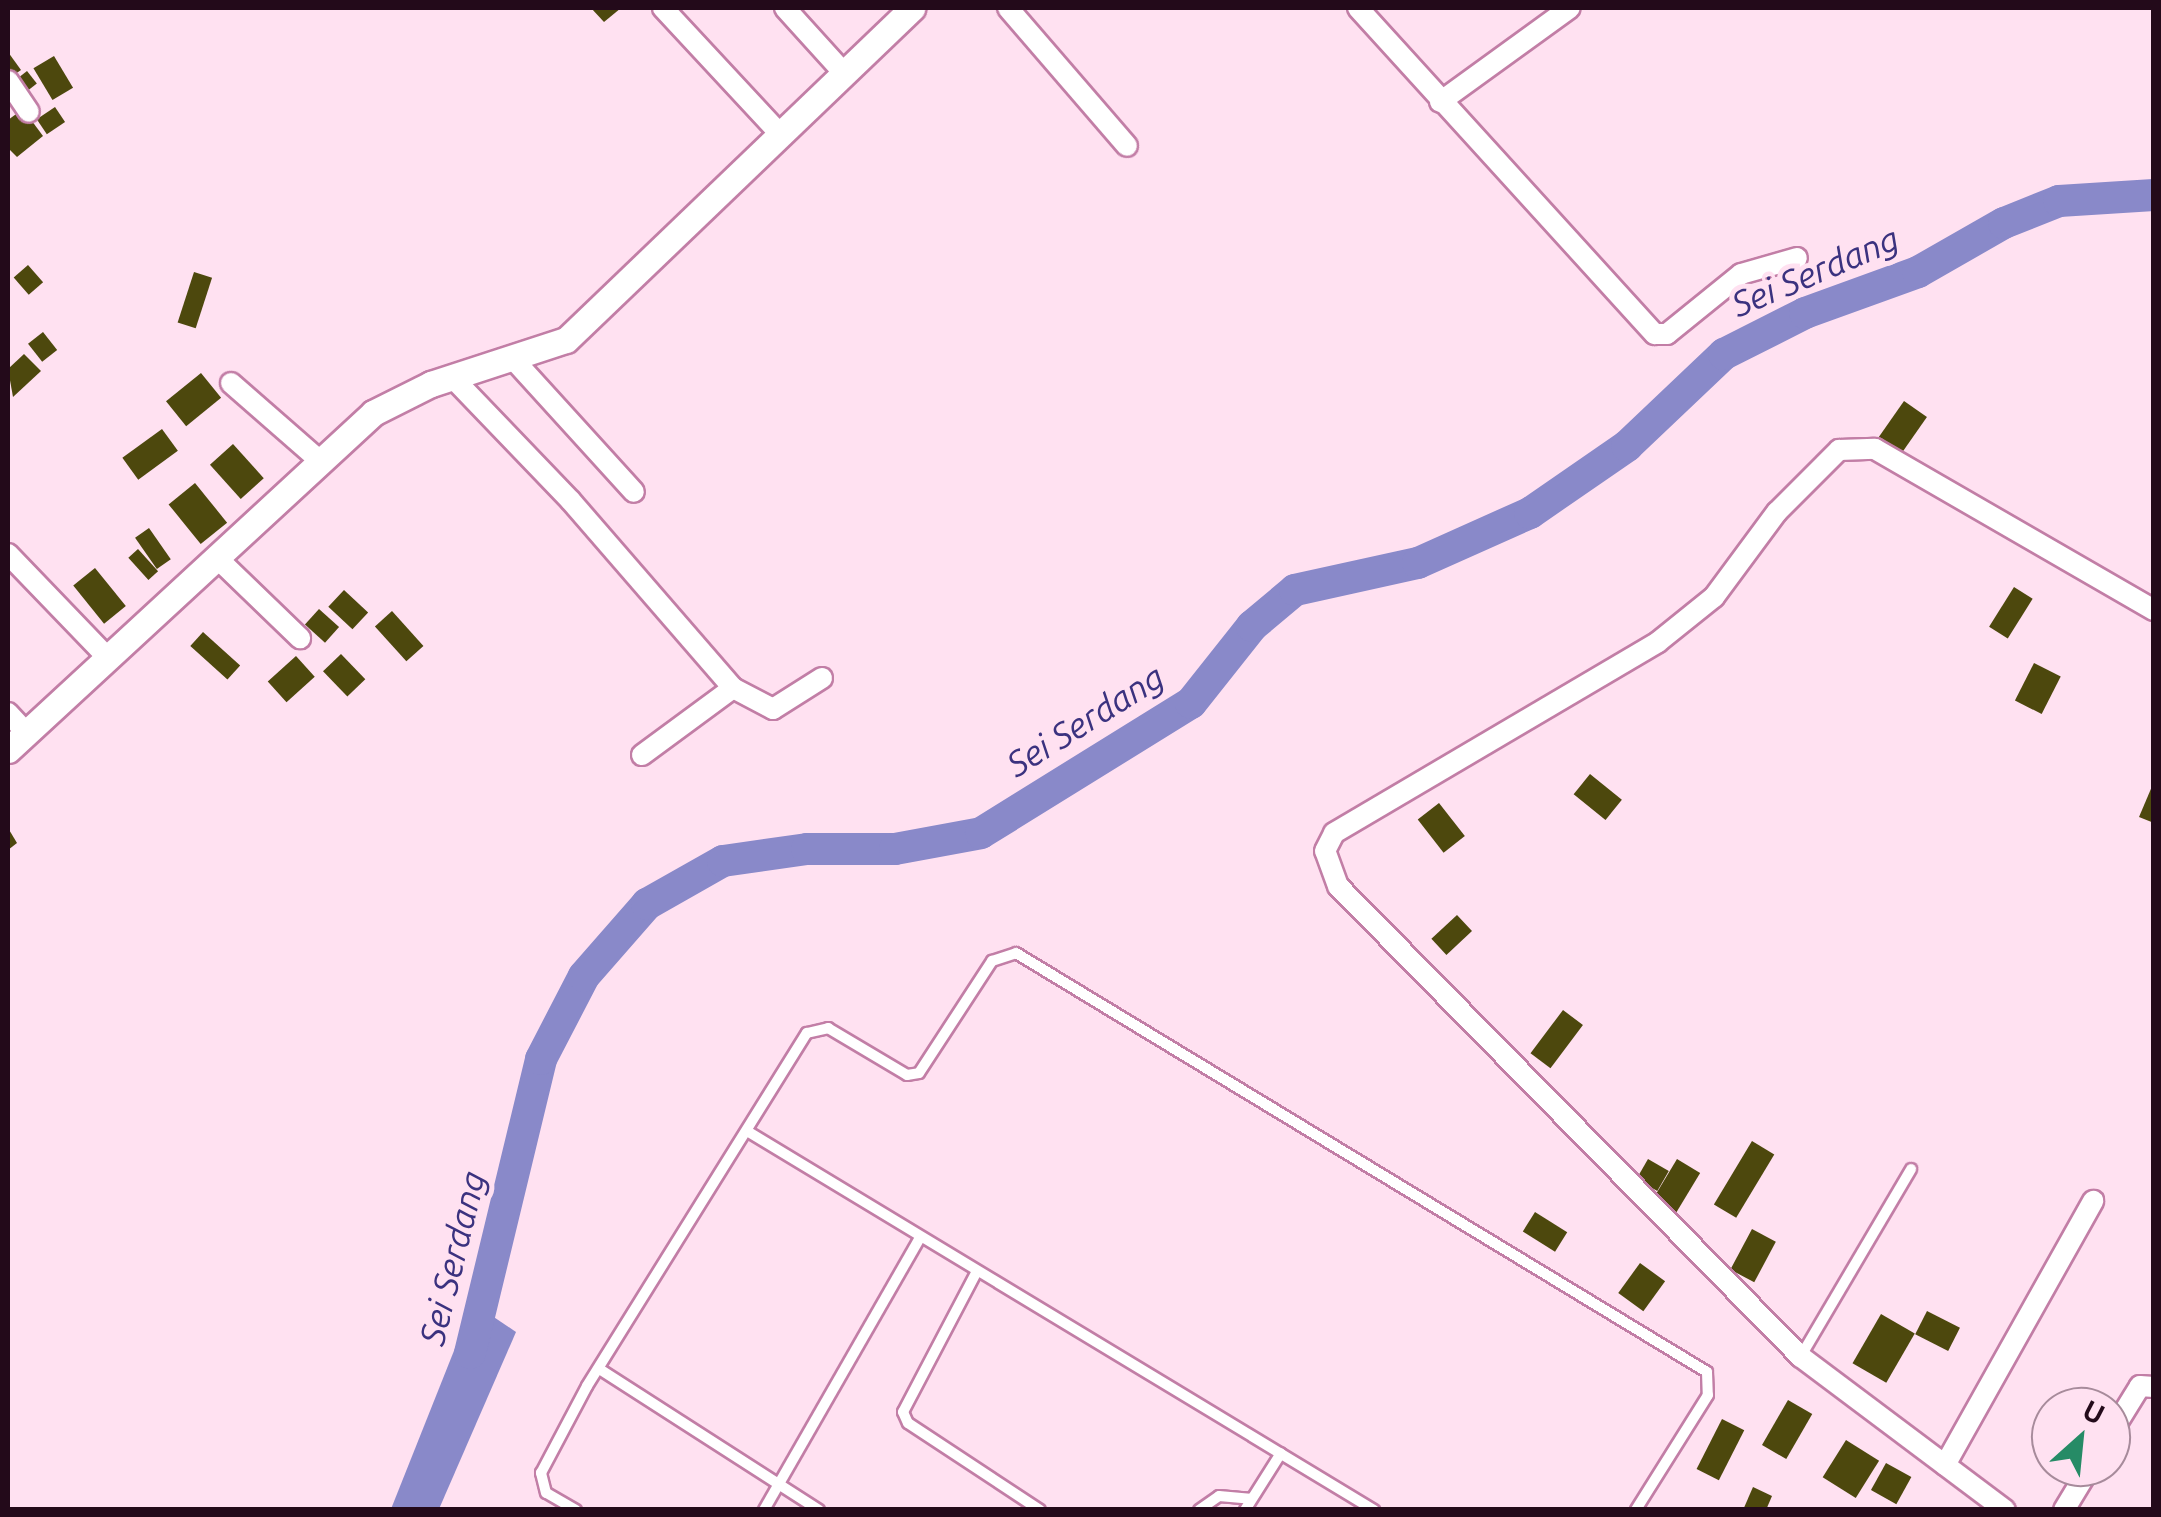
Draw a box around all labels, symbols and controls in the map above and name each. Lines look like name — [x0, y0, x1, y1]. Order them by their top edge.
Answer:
water label: Sei Serdang — [1725, 217, 1905, 325]
water label: Sei Serdang — [999, 655, 1171, 785]
water label: Sei Serdang — [410, 1167, 494, 1349]
north arrow — [2031, 1387, 2131, 1487]
text: U — [2078, 1393, 2110, 1430]

